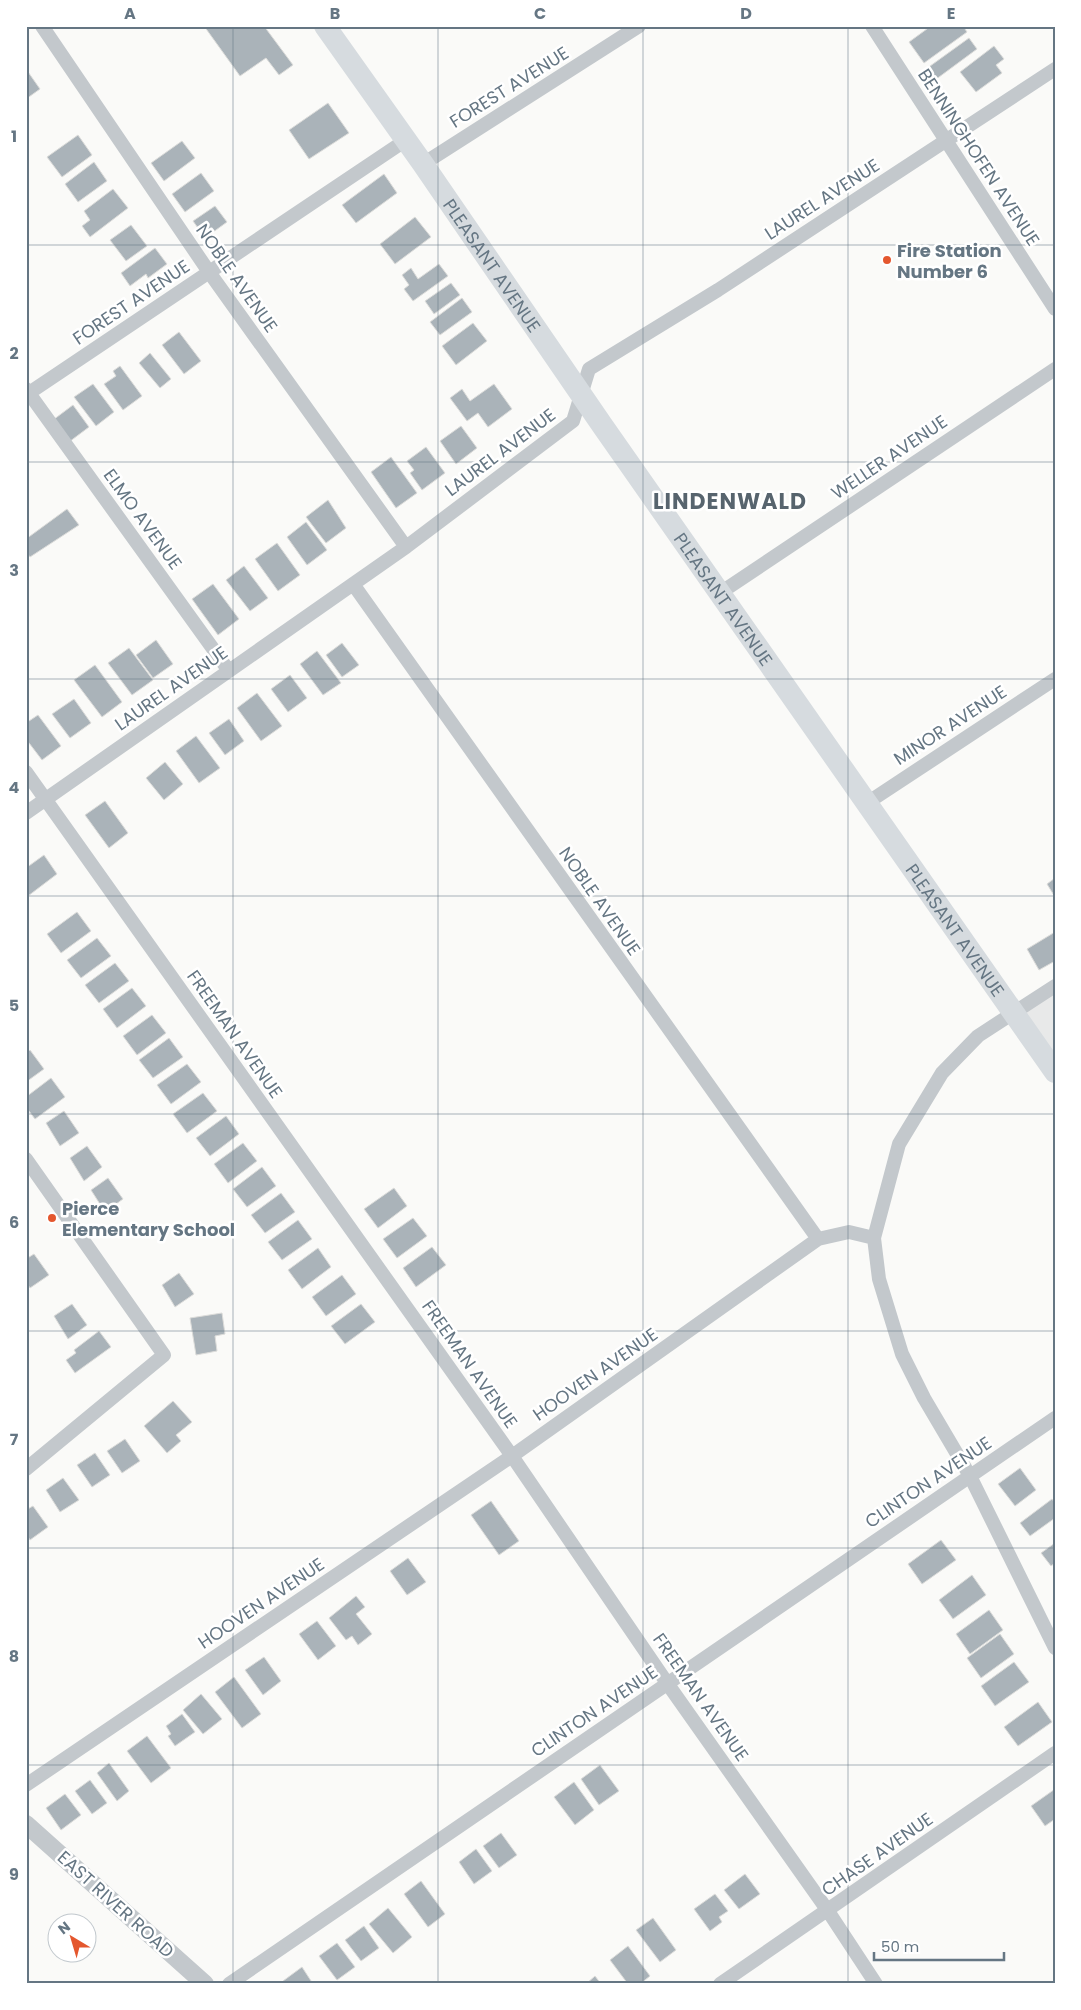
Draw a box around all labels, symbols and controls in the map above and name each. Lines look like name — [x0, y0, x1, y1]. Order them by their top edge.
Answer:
text: A — [124, 2, 136, 25]
text: B — [330, 2, 340, 25]
text: C — [534, 2, 546, 25]
text: D — [740, 2, 752, 25]
text: E — [947, 2, 955, 25]
street label: FOREST AVENUE — [445, 40, 573, 134]
street label: BENNINGHOFEN AVENUE — [912, 64, 1046, 250]
text: 1 — [11, 125, 17, 148]
street label: LAUREL AVENUE — [760, 152, 884, 246]
street label: PLEASANT AVENUE — [438, 193, 547, 337]
street label: NOBLE AVENUE — [190, 219, 284, 337]
place label: Fire Station Number 6 — [897, 238, 1002, 284]
street label: FOREST AVENUE — [68, 254, 194, 350]
marker: Fire Station Number 6 — [881, 254, 893, 266]
text: 2 — [9, 342, 19, 365]
street label: LAUREL AVENUE — [440, 402, 560, 502]
street label: WELLER AVENUE — [826, 409, 952, 505]
street label: ELMO AVENUE — [98, 463, 188, 575]
district label: LINDENWALD — [653, 486, 807, 517]
street label: PLEASANT AVENUE — [668, 527, 779, 670]
text: 3 — [9, 559, 19, 582]
street label: LAUREL AVENUE — [110, 640, 232, 736]
street label: MINOR AVENUE — [889, 679, 1011, 771]
text: 4 — [9, 776, 20, 799]
street label: NOBLE AVENUE — [553, 842, 647, 960]
street label: PLEASANT AVENUE — [900, 858, 1011, 1001]
street label: FREEMAN AVENUE — [181, 965, 289, 1103]
text: 5 — [9, 994, 19, 1017]
place label: Pierce Elementary School — [62, 1196, 235, 1242]
text: 6 — [9, 1211, 19, 1234]
marker: Pierce Elementary School — [46, 1212, 58, 1224]
street label: FREEMAN AVENUE — [416, 1295, 524, 1433]
street label: HOOVEN AVENUE — [528, 1322, 662, 1426]
text: 7 — [10, 1428, 19, 1451]
street label: CLINTON AVENUE — [860, 1430, 996, 1534]
street label: HOOVEN AVENUE — [193, 1551, 329, 1655]
street label: FREEMAN AVENUE — [647, 1628, 755, 1766]
text: 8 — [9, 1645, 19, 1668]
street label: CLINTON AVENUE — [526, 1659, 662, 1763]
street label: CHASE AVENUE — [816, 1806, 938, 1902]
street label: EAST RIVER ROAD — [52, 1845, 180, 1963]
text: 9 — [9, 1863, 19, 1886]
north arrow — [48, 1912, 98, 1962]
text: N — [54, 1917, 74, 1939]
scale bar — [874, 1930, 1004, 1962]
text: 50 m — [881, 1936, 919, 1957]

